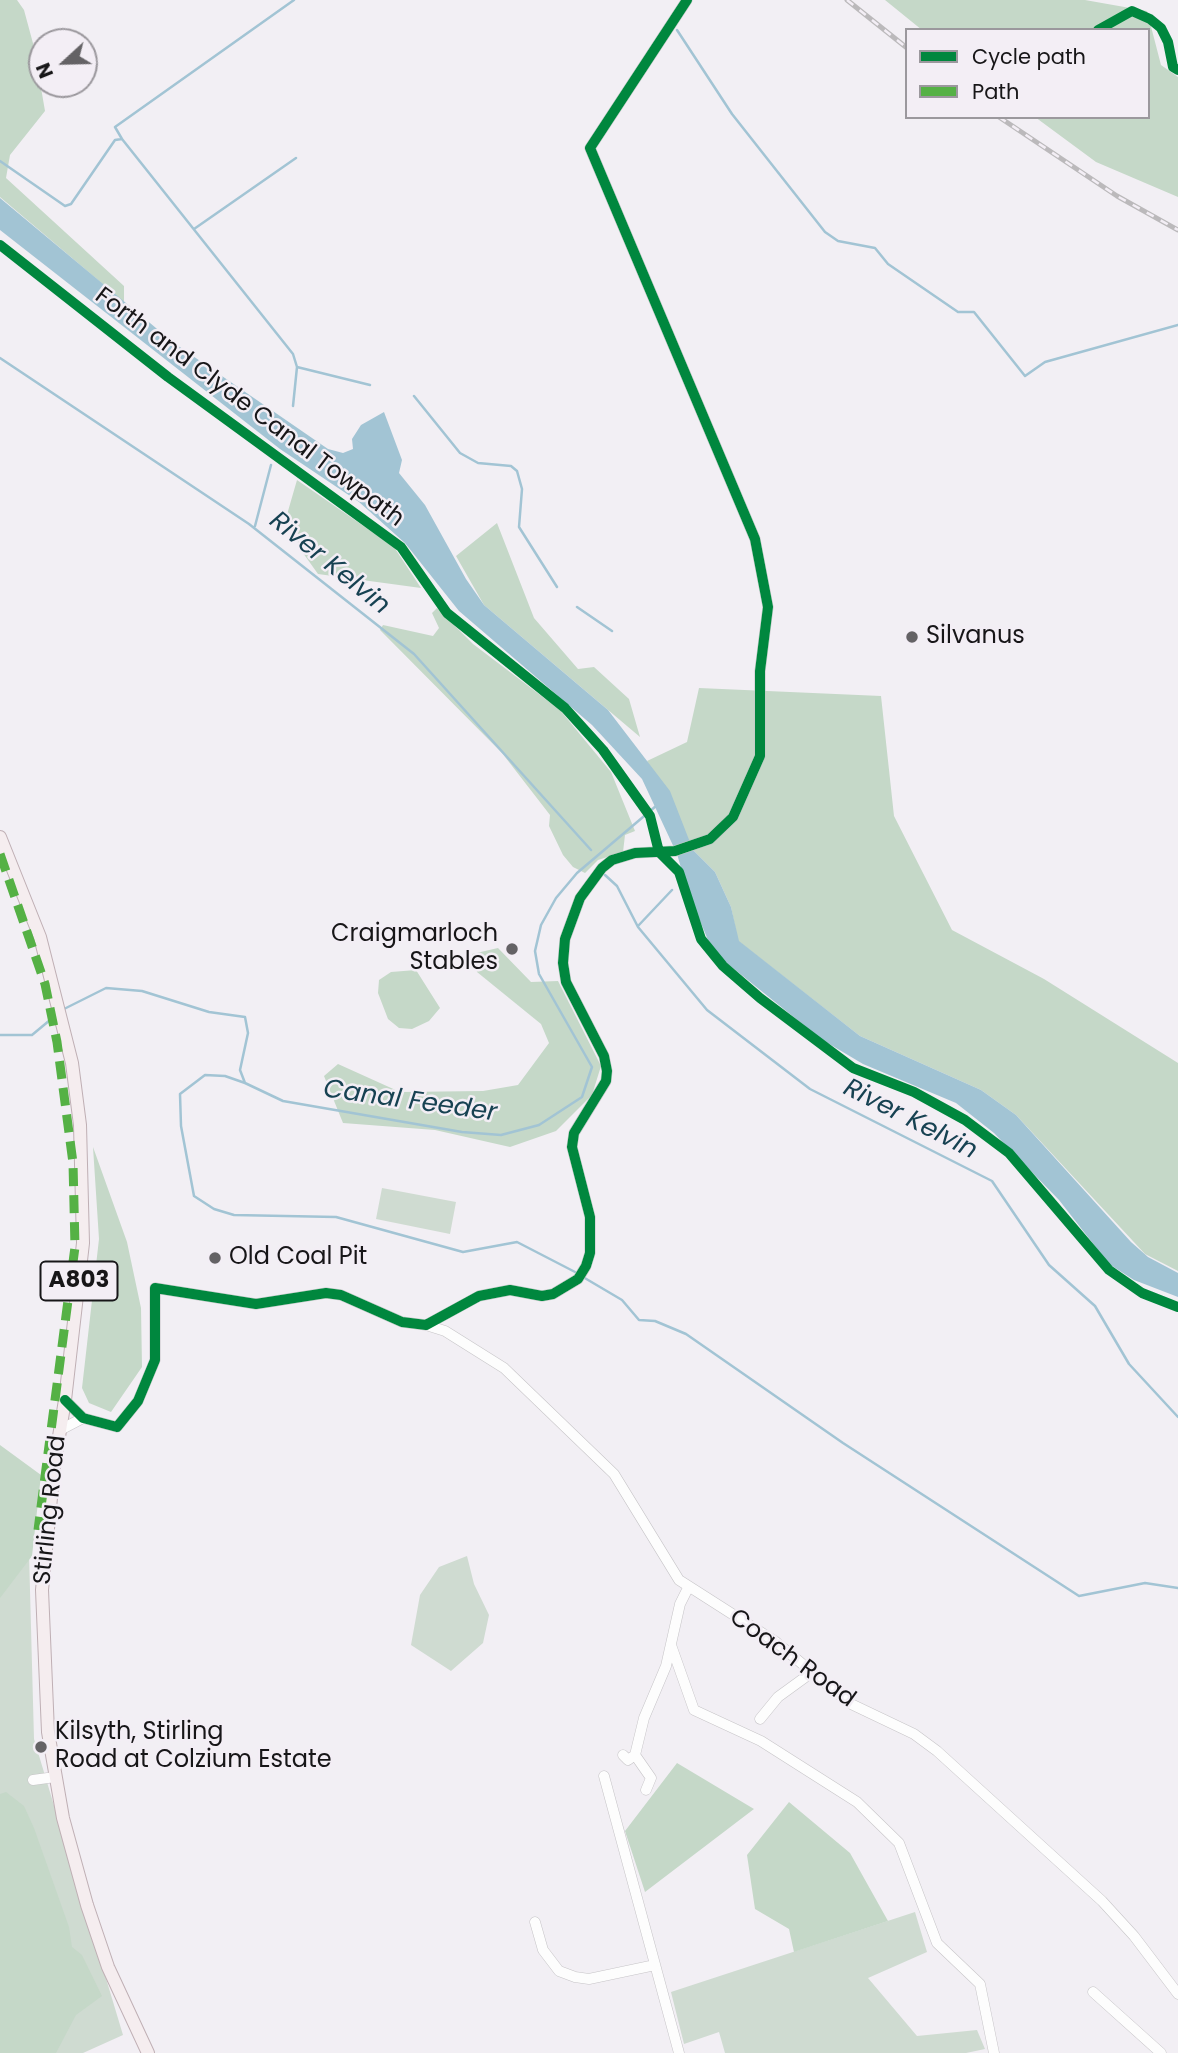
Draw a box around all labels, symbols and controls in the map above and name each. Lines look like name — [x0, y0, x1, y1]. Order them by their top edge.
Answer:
north arrow — [28, 28, 98, 98]
legend — [905, 28, 1150, 119]
text: Cycle path — [972, 42, 1086, 71]
text: N — [30, 59, 60, 82]
text: Path — [972, 77, 1019, 106]
street label: Forth and Clyde Canal Towpath — [89, 282, 409, 534]
water label: River Kelvin — [262, 506, 396, 622]
place label: Silvanus — [926, 623, 1025, 651]
marker: Silvanus — [904, 629, 920, 645]
place label: Craigmarloch Stables — [331, 921, 498, 977]
marker: Craigmarloch Stables — [504, 941, 520, 957]
water label: River Kelvin — [838, 1073, 982, 1167]
water label: Canal Feeder — [321, 1074, 499, 1130]
place label: Old Coal Pit — [229, 1244, 367, 1272]
marker: Old Coal Pit — [207, 1250, 223, 1266]
road number: A803 — [41, 1262, 118, 1300]
street label: Stirling Road — [29, 1434, 73, 1586]
street label: Coach Road — [723, 1604, 861, 1714]
place label: Kilsyth, Stirling Road at Colzium Estate — [55, 1719, 332, 1775]
marker: Kilsyth, Stirling Road at Colzium Estate — [33, 1739, 49, 1755]

